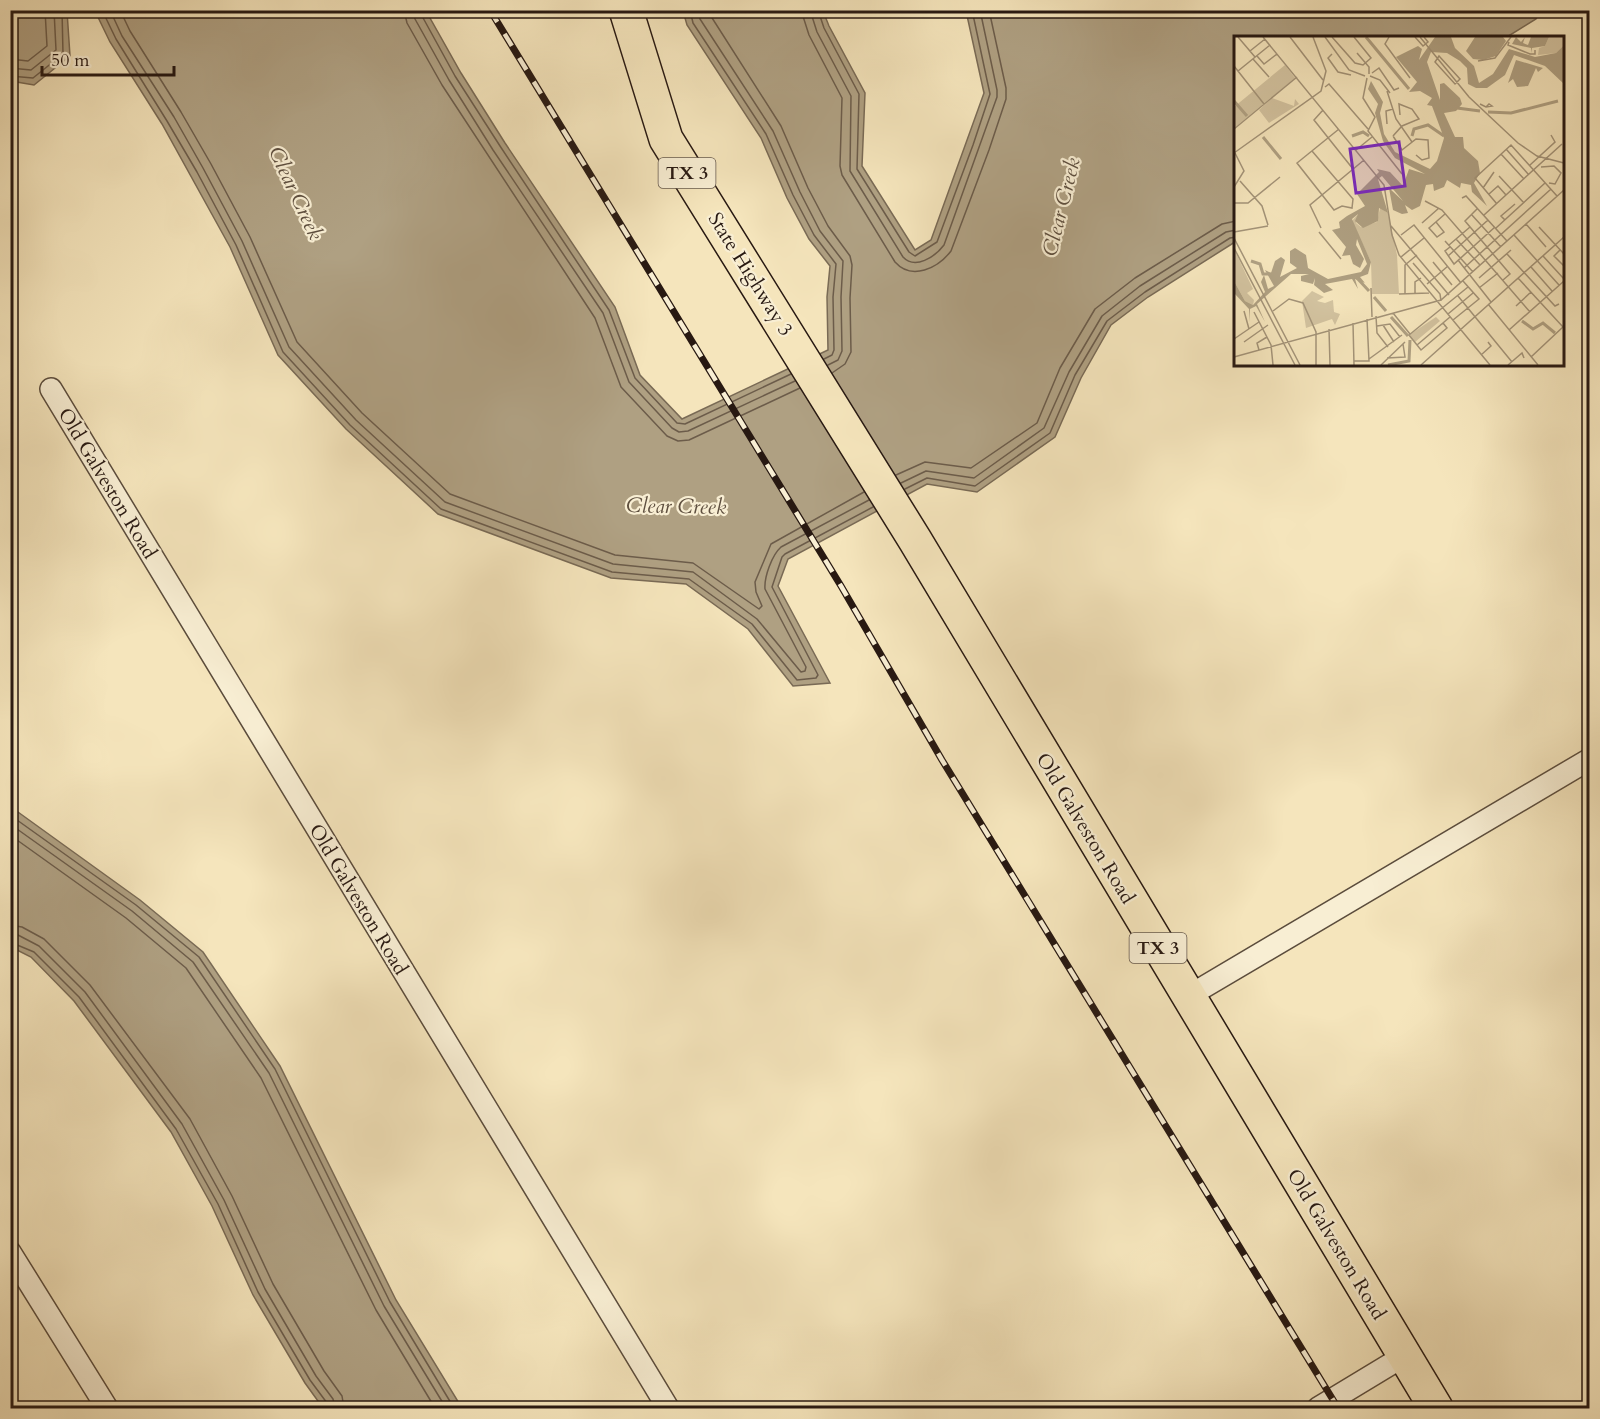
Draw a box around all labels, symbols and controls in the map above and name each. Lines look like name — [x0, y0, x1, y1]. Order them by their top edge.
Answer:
inset map — [1234, 36, 1564, 366]
scale bar — [42, 39, 174, 77]
text: 50 m — [51, 48, 90, 73]
water label: Clear Creek — [261, 142, 330, 245]
water label: Clear Creek — [1035, 154, 1088, 259]
road number: TX 3 — [658, 158, 716, 188]
street label: State Highway 3 — [702, 207, 799, 341]
street label: Old Galveston Road — [52, 403, 164, 564]
water label: Clear Creek — [626, 491, 727, 522]
street label: Old Galveston Road — [1030, 748, 1142, 909]
street label: Old Galveston Road — [303, 819, 415, 980]
road number: TX 3 — [1130, 933, 1186, 963]
street label: Old Galveston Road — [1281, 1164, 1393, 1325]

